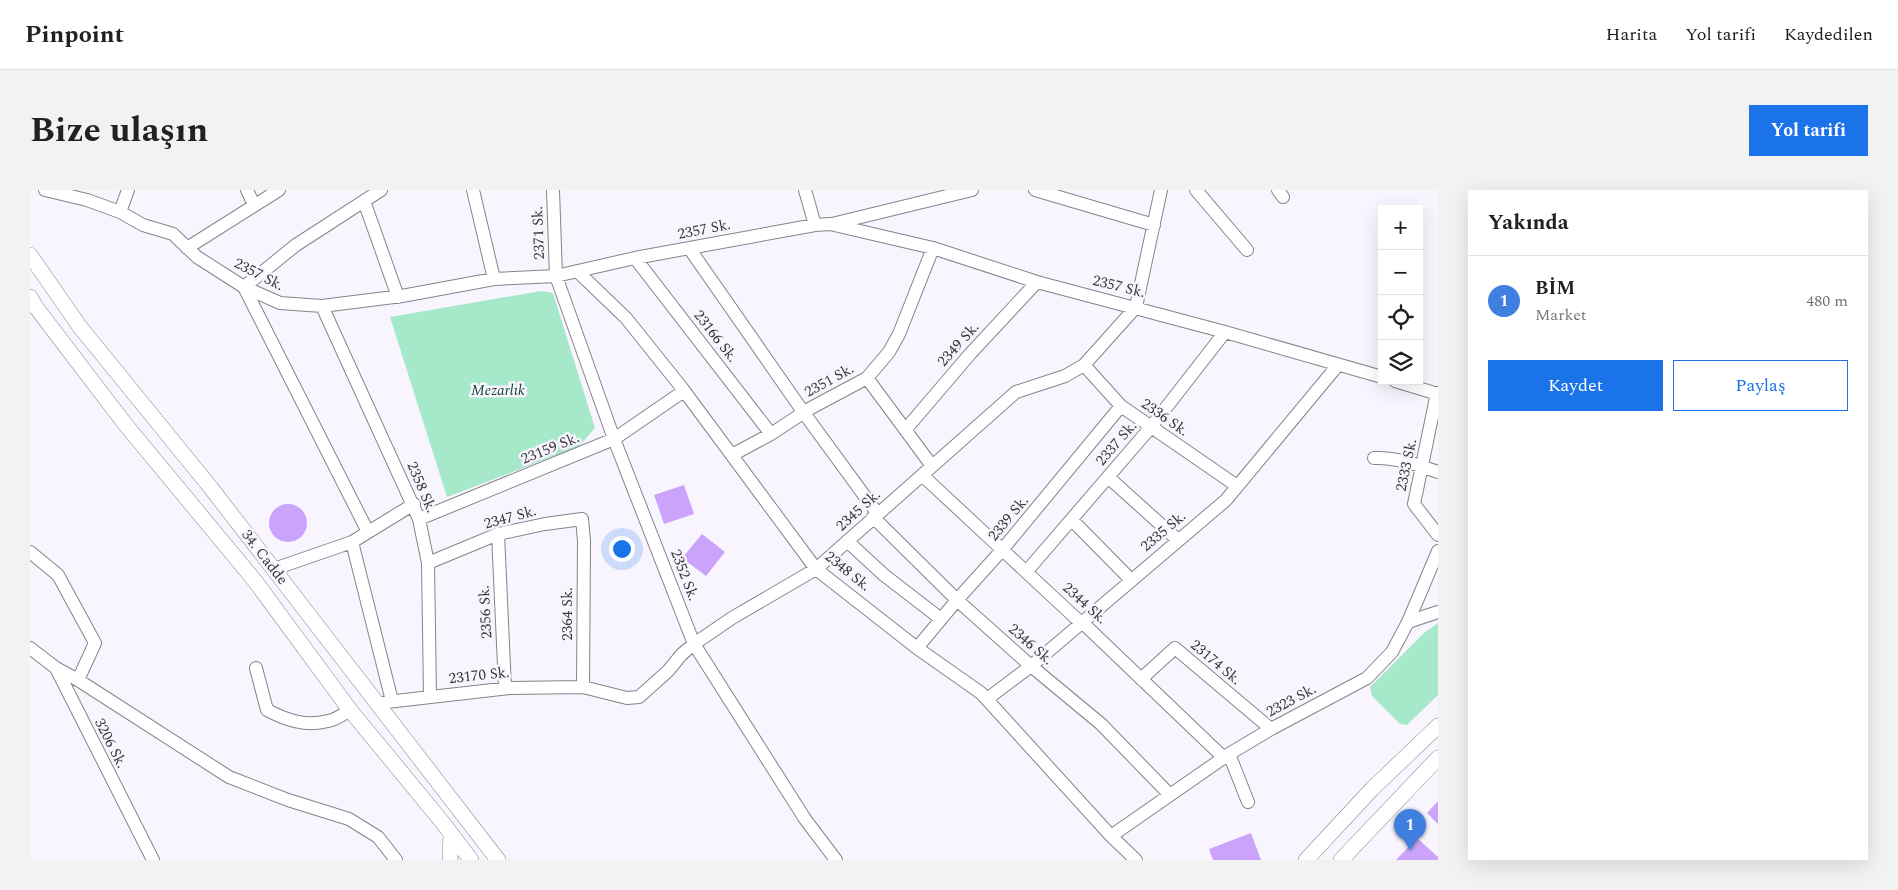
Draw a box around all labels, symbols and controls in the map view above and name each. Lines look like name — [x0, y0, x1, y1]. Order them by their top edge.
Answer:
text: Pinpoint — [25, 17, 124, 53]
text: Harita — [1606, 21, 1657, 48]
text: Yol tarifi — [1685, 21, 1756, 48]
text: Kaydedilen — [1784, 21, 1873, 48]
text: Bize ulaşın — [30, 104, 208, 157]
button: Yol tarifi — [1749, 105, 1868, 156]
map controls — [1378, 205, 1423, 385]
button: + — [1378, 205, 1423, 250]
street label: 2371 Sk. — [526, 206, 551, 260]
text: Yakında — [1488, 207, 1569, 239]
street label: 2357 Sk. — [676, 213, 733, 246]
button: − — [1378, 250, 1423, 295]
street label: 2357 Sk. — [230, 252, 288, 297]
street label: 2357 Sk. — [1090, 269, 1148, 304]
text: BİM — [1535, 274, 1575, 303]
text: 1 — [1500, 289, 1508, 313]
text: 480 m — [1806, 289, 1848, 313]
button: locate — [1378, 295, 1423, 340]
text: Market — [1535, 303, 1587, 327]
street label: 23166 Sk. — [688, 305, 743, 367]
street label: 2349 Sk. — [932, 317, 985, 372]
button: layers — [1378, 340, 1423, 385]
street label: 2351 Sk. — [800, 357, 858, 403]
button: Kaydet — [1488, 360, 1663, 411]
button: Paylaş — [1673, 360, 1848, 411]
park label: Mezarlık — [471, 379, 525, 402]
street label: 2336 Sk. — [1136, 393, 1193, 442]
street label: 2337 Sk. — [1090, 416, 1143, 471]
street label: 23159 Sk. — [518, 426, 583, 471]
street label: 2333 Sk. — [1390, 437, 1423, 494]
street label: 2358 Sk. — [400, 458, 443, 516]
street label: 2345 Sk. — [831, 484, 886, 537]
street label: 2339 Sk. — [982, 490, 1034, 546]
street label: 2347 Sk. — [481, 499, 539, 536]
street label: 2335 Sk. — [1135, 505, 1191, 557]
street label: 34. Cadde — [236, 525, 294, 590]
your location — [609, 536, 635, 562]
street label: 2352 Sk. — [664, 546, 705, 604]
street label: 2348 Sk. — [820, 546, 876, 597]
street label: 2344 Sk. — [1057, 577, 1112, 630]
street label: 2356 Sk. — [473, 585, 498, 639]
street label: 2364 Sk. — [556, 587, 579, 641]
street label: 2346 Sk. — [1003, 618, 1058, 671]
street label: 23174 Sk. — [1185, 634, 1246, 691]
street label: 23170 Sk. — [447, 661, 511, 690]
street label: 2323 Sk. — [1262, 678, 1320, 723]
street label: 3206 Sk. — [88, 714, 133, 772]
pin: 1 — [1394, 809, 1426, 850]

